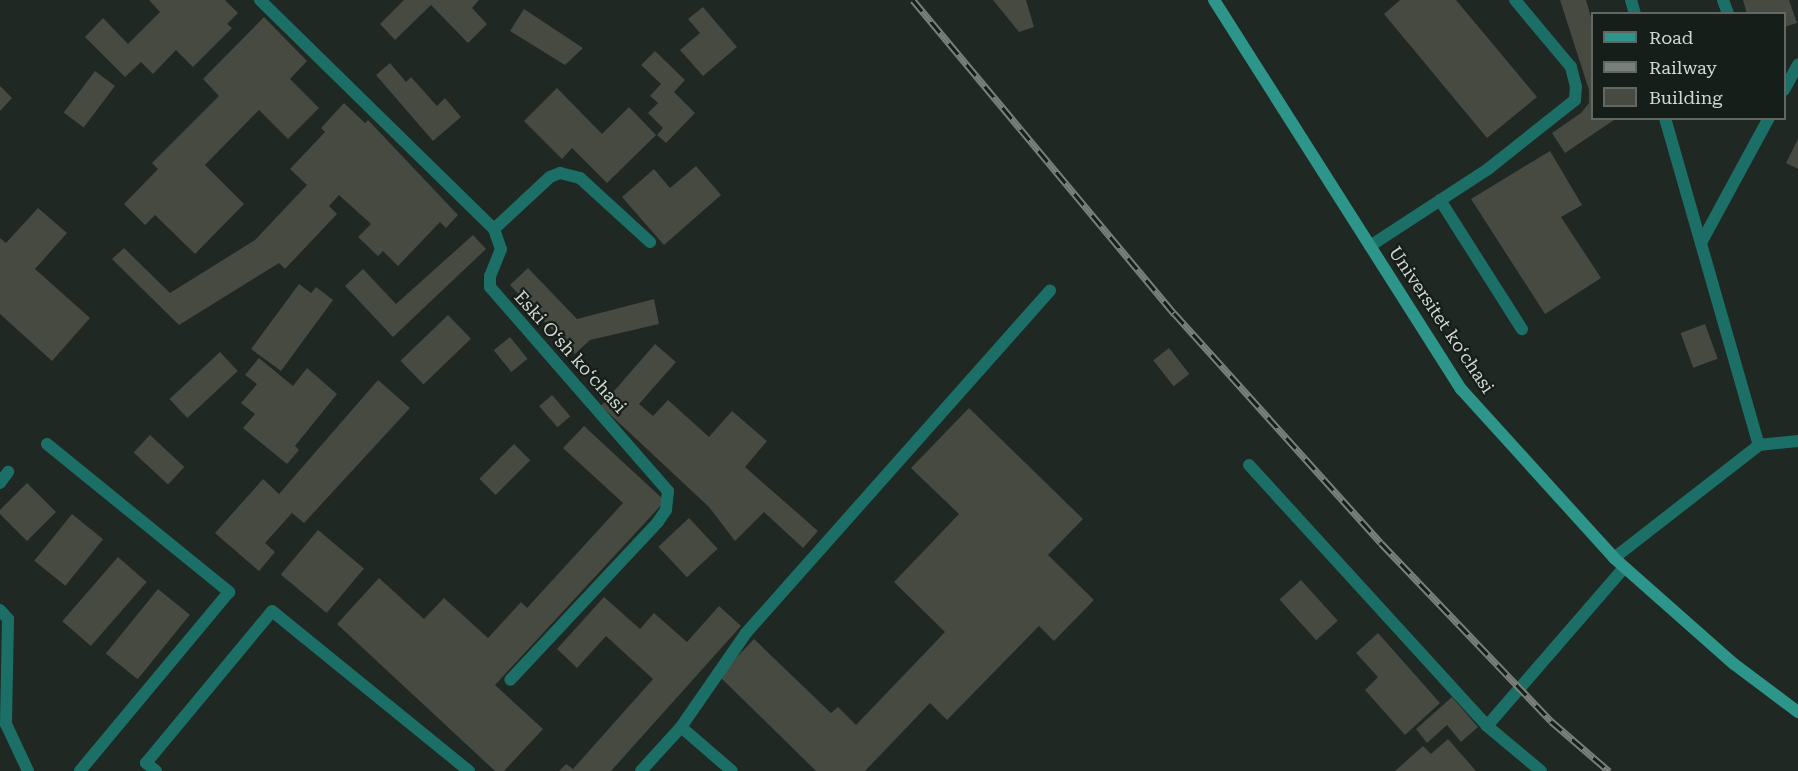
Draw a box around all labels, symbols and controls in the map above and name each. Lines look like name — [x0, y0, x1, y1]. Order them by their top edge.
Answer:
legend — [1591, 12, 1786, 120]
text: Road — [1649, 27, 1693, 48]
text: Railway — [1649, 57, 1717, 78]
text: Building — [1649, 87, 1723, 108]
street label: Universitet kо‘chasi — [1384, 242, 1498, 398]
street label: Eski Oʻsh koʻchasi — [509, 286, 631, 418]

